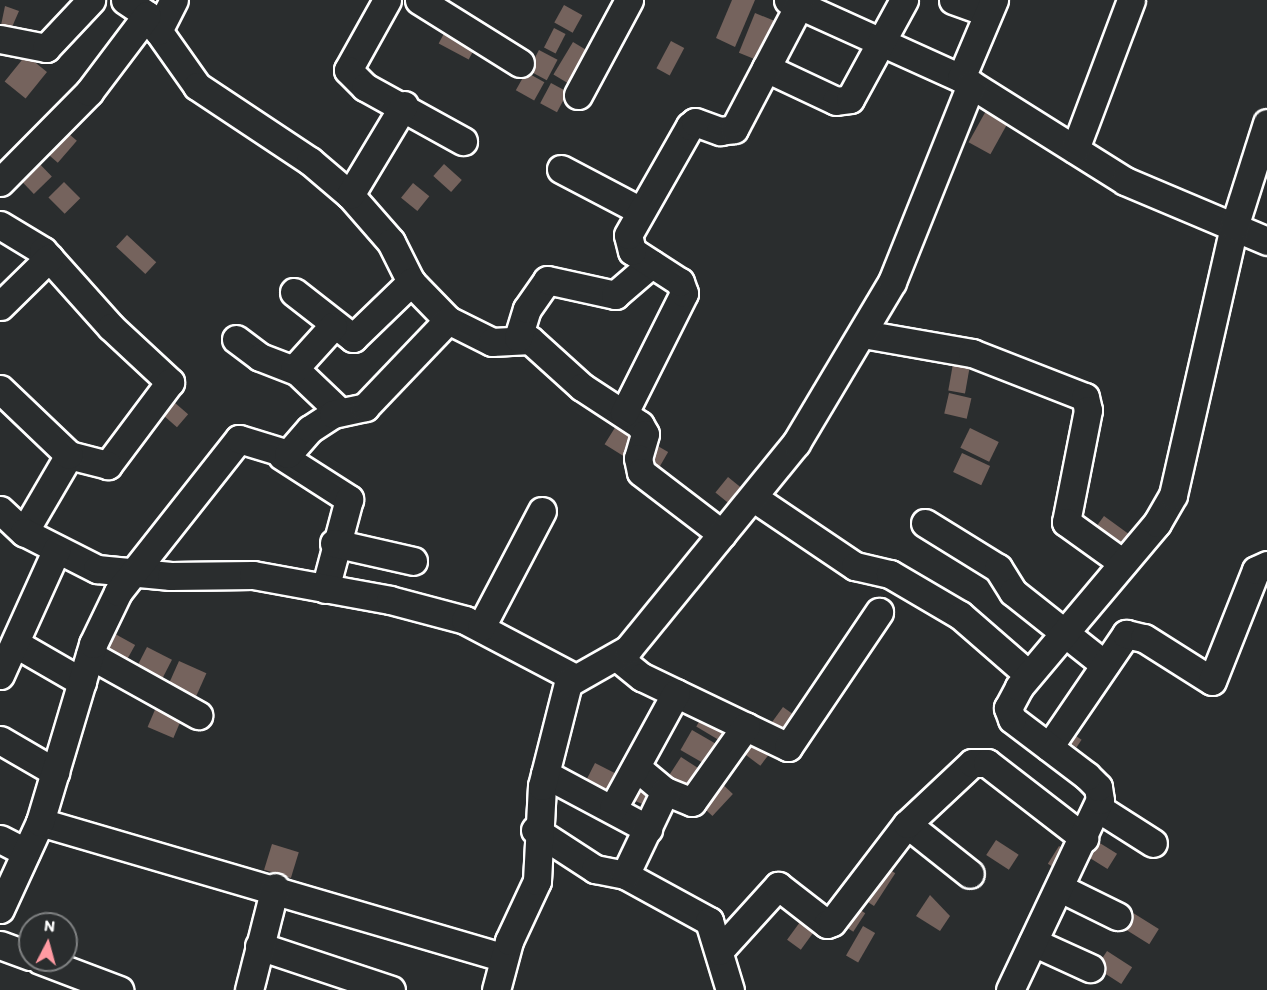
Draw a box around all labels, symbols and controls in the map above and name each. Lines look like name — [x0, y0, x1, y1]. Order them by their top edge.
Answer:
north arrow — [18, 912, 78, 972]
text: N — [43, 916, 56, 936]

